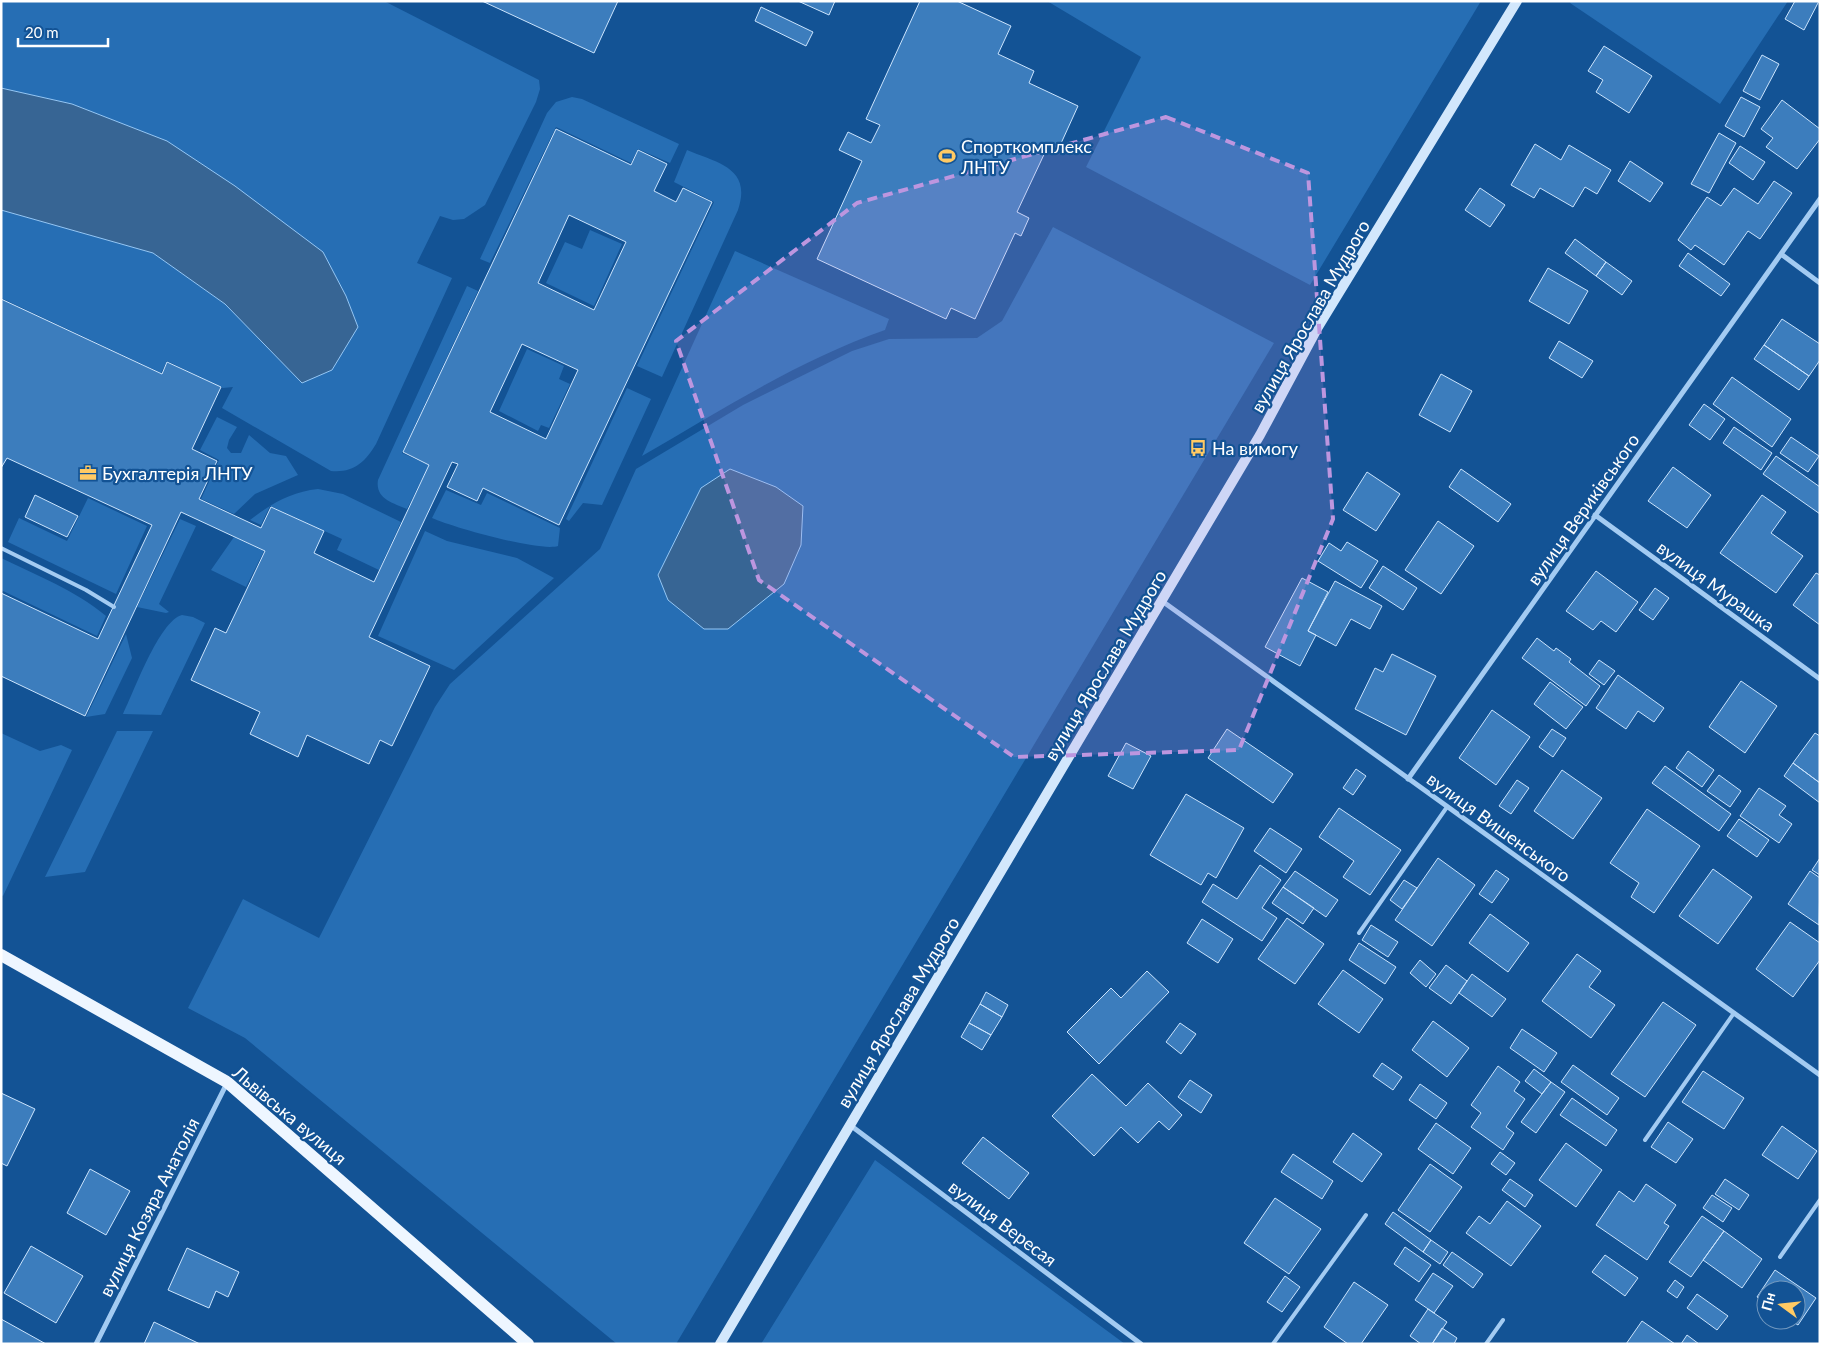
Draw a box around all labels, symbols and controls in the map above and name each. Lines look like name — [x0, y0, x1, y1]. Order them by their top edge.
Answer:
scale bar — [18, 15, 108, 47]
text: 20 m — [25, 23, 59, 41]
place label: Спорткомплекс ЛНТУ — [960, 135, 1092, 178]
sports icon: Спорткомплекс ЛНТУ — [937, 146, 957, 166]
street label: вулиця Ярослава Мудрого — [1246, 216, 1374, 416]
street label: вулиця Вериківського — [1522, 429, 1644, 589]
place label: На вимогу — [1212, 437, 1299, 459]
bus stop icon: На вимогу — [1188, 438, 1208, 458]
place label: Бухгалтерія ЛНТУ — [102, 462, 253, 484]
office icon: Бухгалтерія ЛНТУ — [78, 463, 98, 483]
street label: вулиця Мурашка — [1653, 536, 1779, 636]
street label: вулиця Ярослава Мудрого — [1039, 566, 1171, 764]
street label: вулиця Вишенського — [1423, 767, 1575, 887]
street label: вулиця Ярослава Мудрого — [832, 913, 964, 1111]
street label: Львівська вулиця — [228, 1060, 351, 1169]
street label: вулиця Козяра Анатолія — [94, 1114, 204, 1300]
street label: вулиця Вересая — [945, 1175, 1061, 1271]
north arrow — [1756, 1280, 1806, 1330]
text: Пн — [1757, 1290, 1779, 1313]

